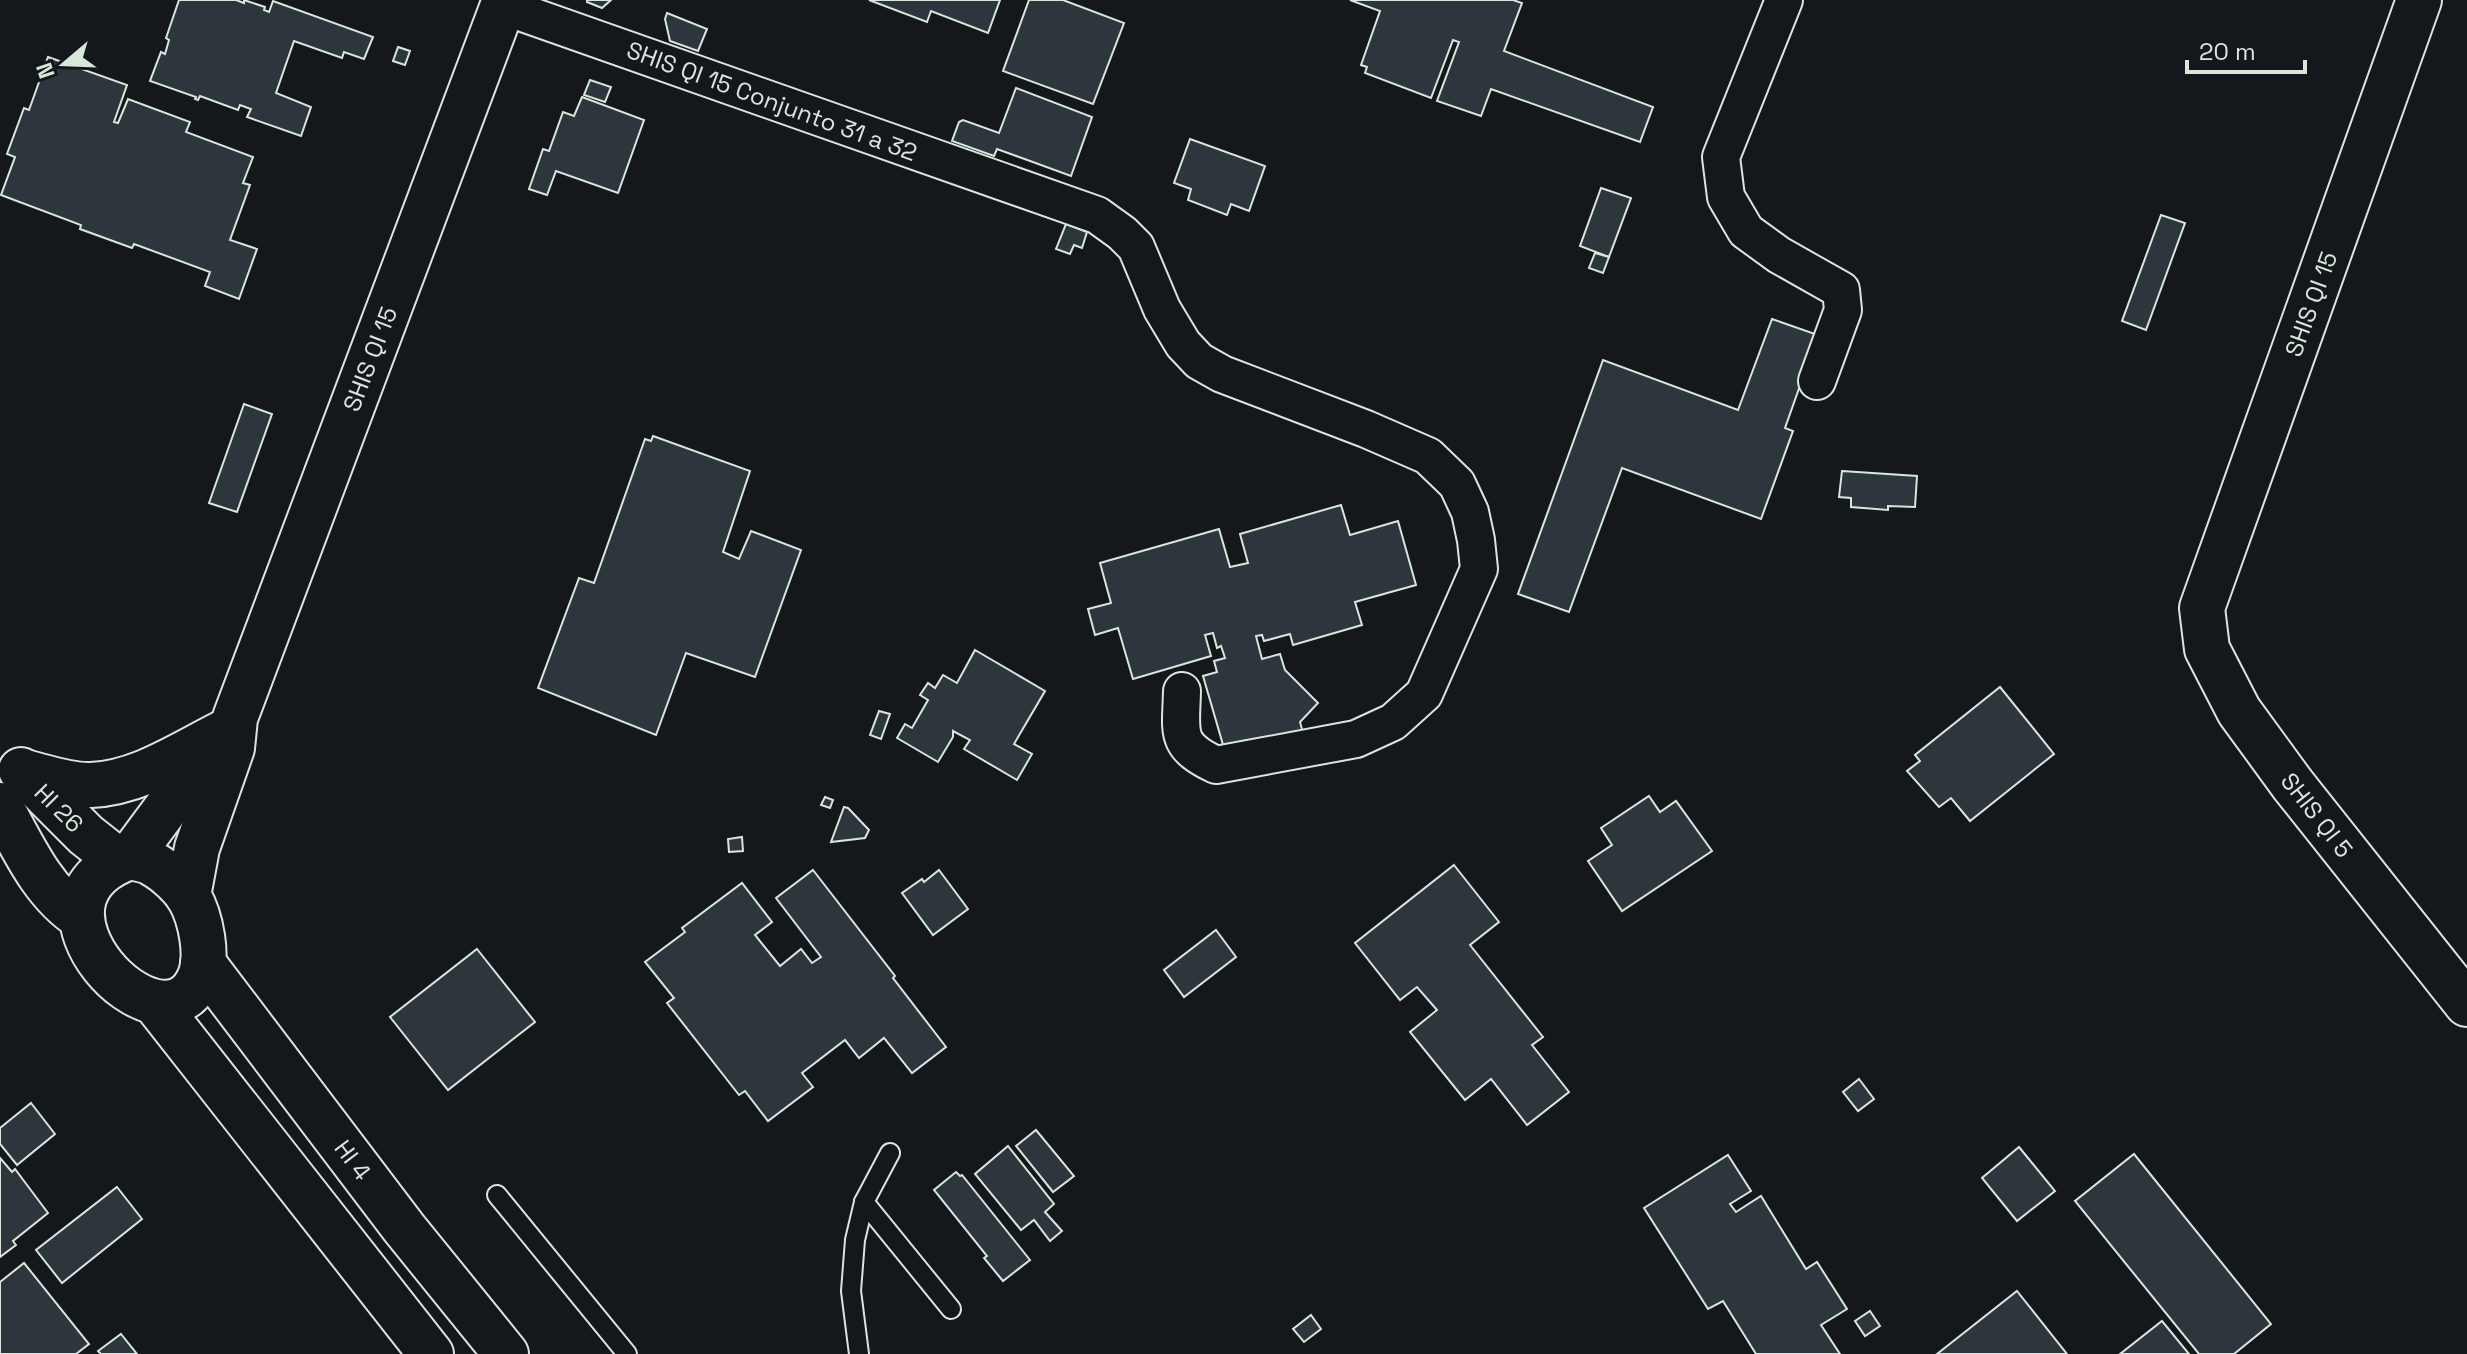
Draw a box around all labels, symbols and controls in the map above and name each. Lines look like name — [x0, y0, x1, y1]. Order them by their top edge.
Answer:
north arrow — [24, 24, 104, 104]
scale bar — [2187, 24, 2305, 74]
street label: SHIS QI 15 Conjunto 31 a 32 — [623, 34, 921, 168]
text: 20 m — [2199, 36, 2256, 67]
text: N — [29, 59, 61, 82]
street label: SHIS QI 15 — [2278, 247, 2344, 361]
street label: SHIS QI 15 — [336, 302, 404, 416]
street label: SHIS QI 5 — [2274, 766, 2360, 864]
street label: HI 26 — [28, 777, 90, 839]
street label: HI 4 — [328, 1134, 378, 1186]

